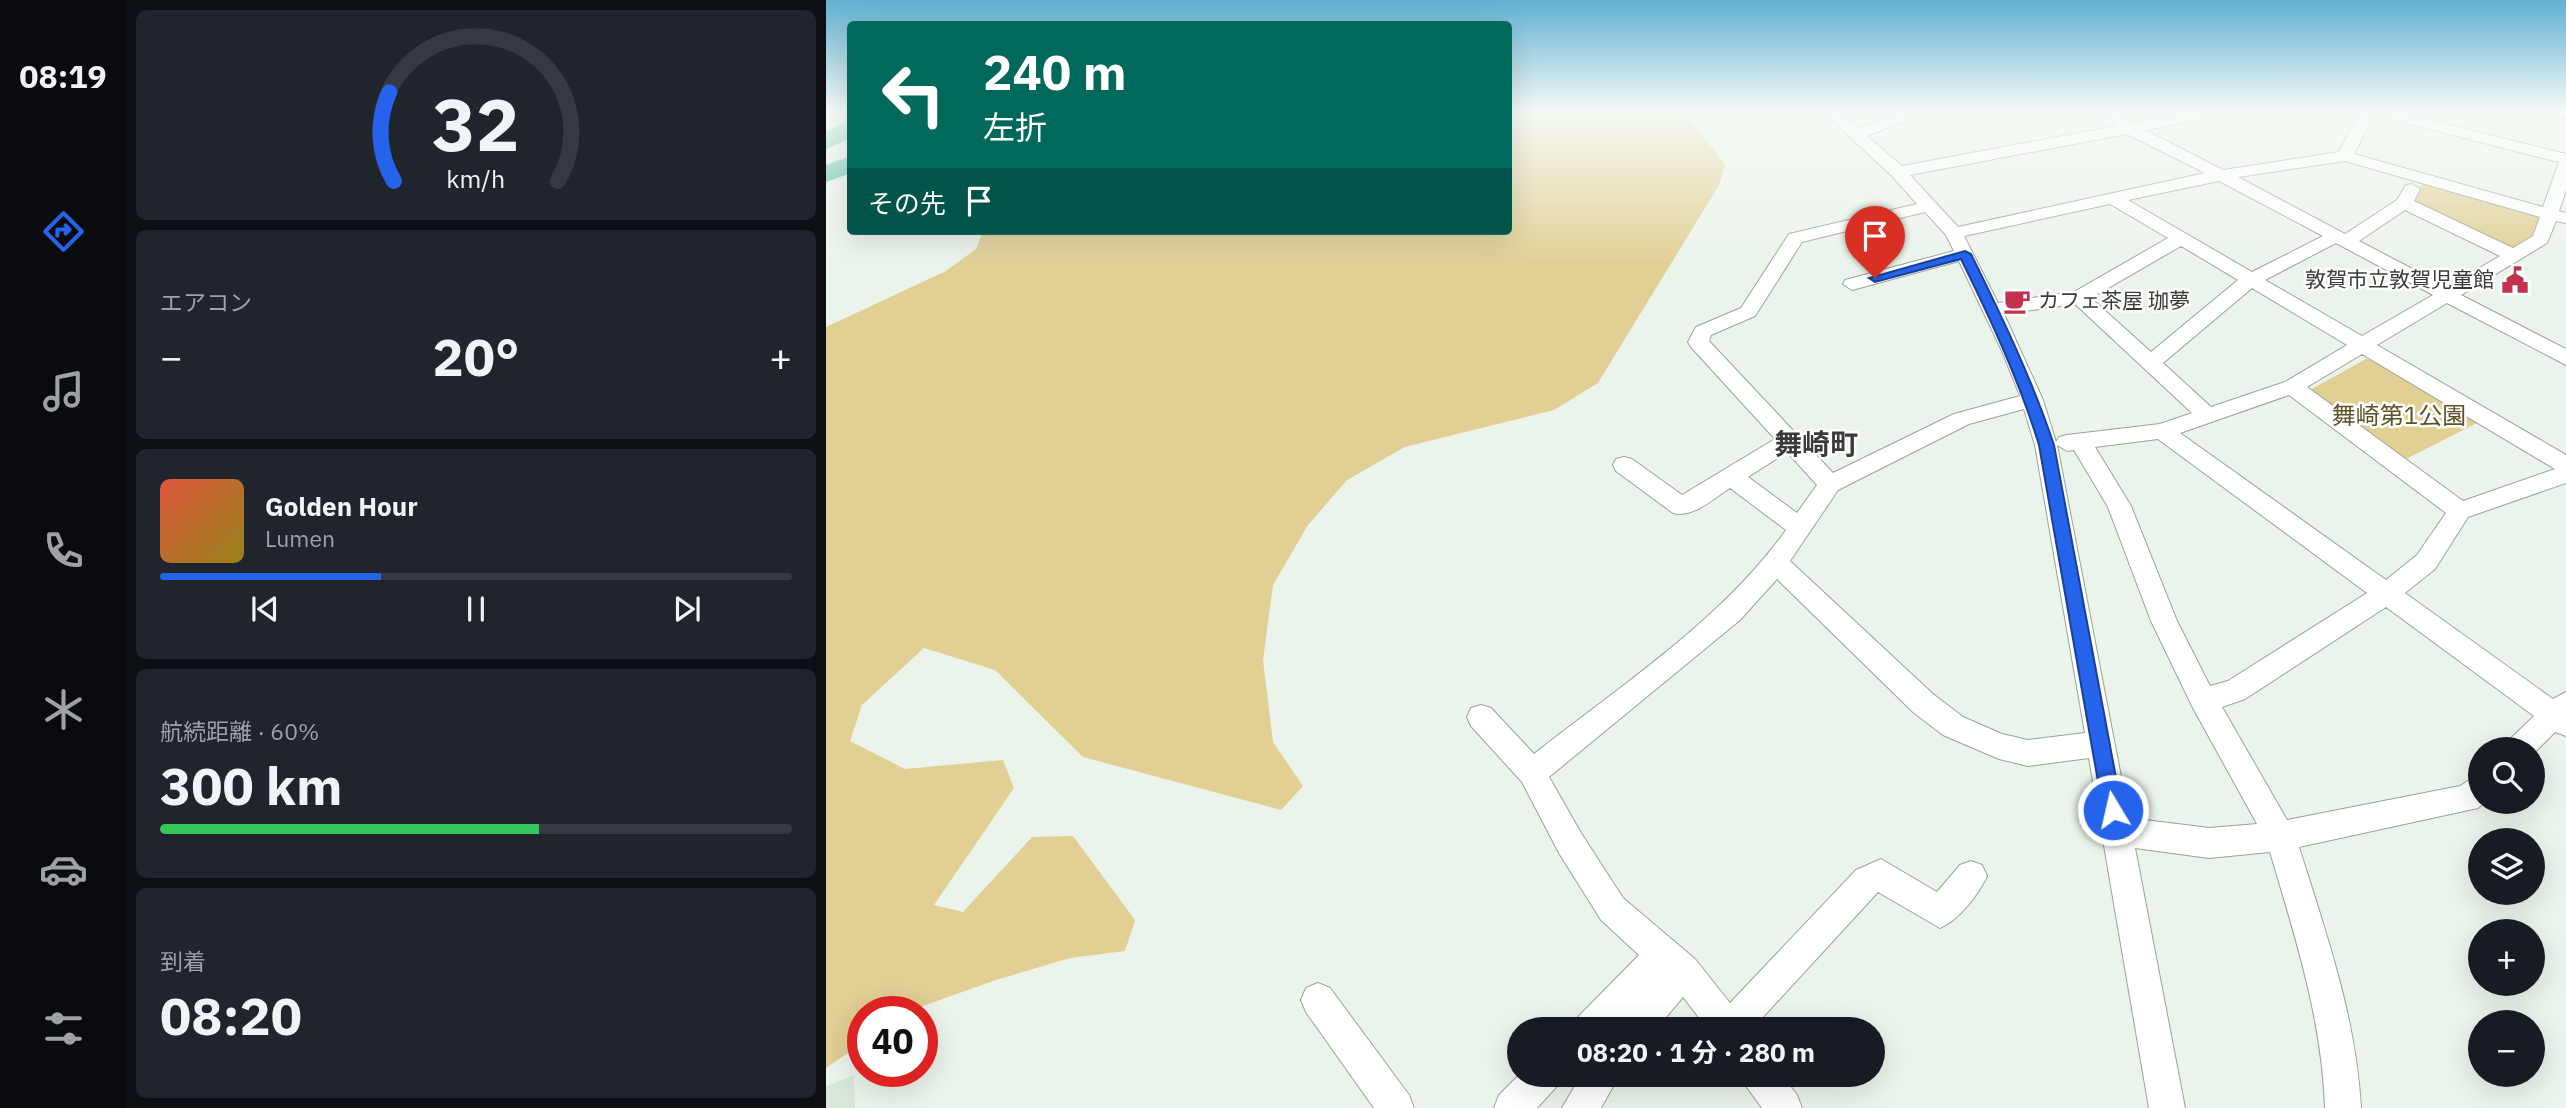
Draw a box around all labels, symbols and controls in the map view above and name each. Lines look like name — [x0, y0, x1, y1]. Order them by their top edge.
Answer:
text: 240 m — [983, 40, 1127, 103]
icon: left — [868, 49, 959, 140]
text: 08:19 — [19, 55, 107, 97]
text: 32 — [432, 76, 520, 171]
text: 左折 — [983, 106, 1047, 148]
text: km/h — [447, 162, 505, 195]
icon: arrive — [960, 182, 998, 220]
text: その先 — [868, 186, 946, 220]
pin — [1845, 206, 1905, 278]
icon: directions — [39, 207, 88, 256]
icon: arrive — [1856, 217, 1894, 255]
place label: 敦賀市立敦賀児童館 — [2305, 265, 2494, 293]
public building icon: 敦賀市立敦賀児童館 — [2500, 265, 2530, 295]
cafe icon: カフェ茶屋 珈夢 — [2002, 286, 2032, 316]
place label: カフェ茶屋 珈夢 — [2038, 286, 2190, 314]
text: エアコン — [160, 287, 252, 317]
text: 20° — [433, 323, 519, 390]
text: − — [160, 332, 183, 381]
text: + — [769, 332, 792, 381]
icon: music — [39, 367, 88, 416]
park label: 舞崎第1公園 — [2332, 399, 2466, 431]
district label: 舞崎町 — [1774, 425, 1858, 462]
text: Golden Hour — [265, 489, 418, 523]
text: Lumen — [265, 523, 335, 553]
icon: phone — [39, 526, 88, 575]
icon: previous — [246, 590, 284, 628]
icon: pause — [457, 590, 495, 628]
icon: next — [668, 590, 706, 628]
icon: climate — [39, 685, 88, 734]
text: 航続距離 · 60% — [160, 716, 319, 746]
map controls — [2468, 737, 2545, 1087]
button: search — [2468, 737, 2545, 814]
text: 300 km — [160, 752, 342, 819]
position arrow — [2076, 773, 2150, 847]
button: layers — [2468, 828, 2545, 905]
icon: car — [39, 845, 88, 894]
button: + — [2468, 919, 2545, 996]
text: 到着 — [160, 946, 206, 976]
text: 08:20 — [160, 982, 302, 1049]
speed limit sign: 40 — [847, 996, 938, 1087]
icon: filters — [39, 1004, 88, 1053]
button: − — [2468, 1010, 2545, 1087]
text: 08:20 · 1 分 · 280 m — [1577, 1035, 1815, 1069]

